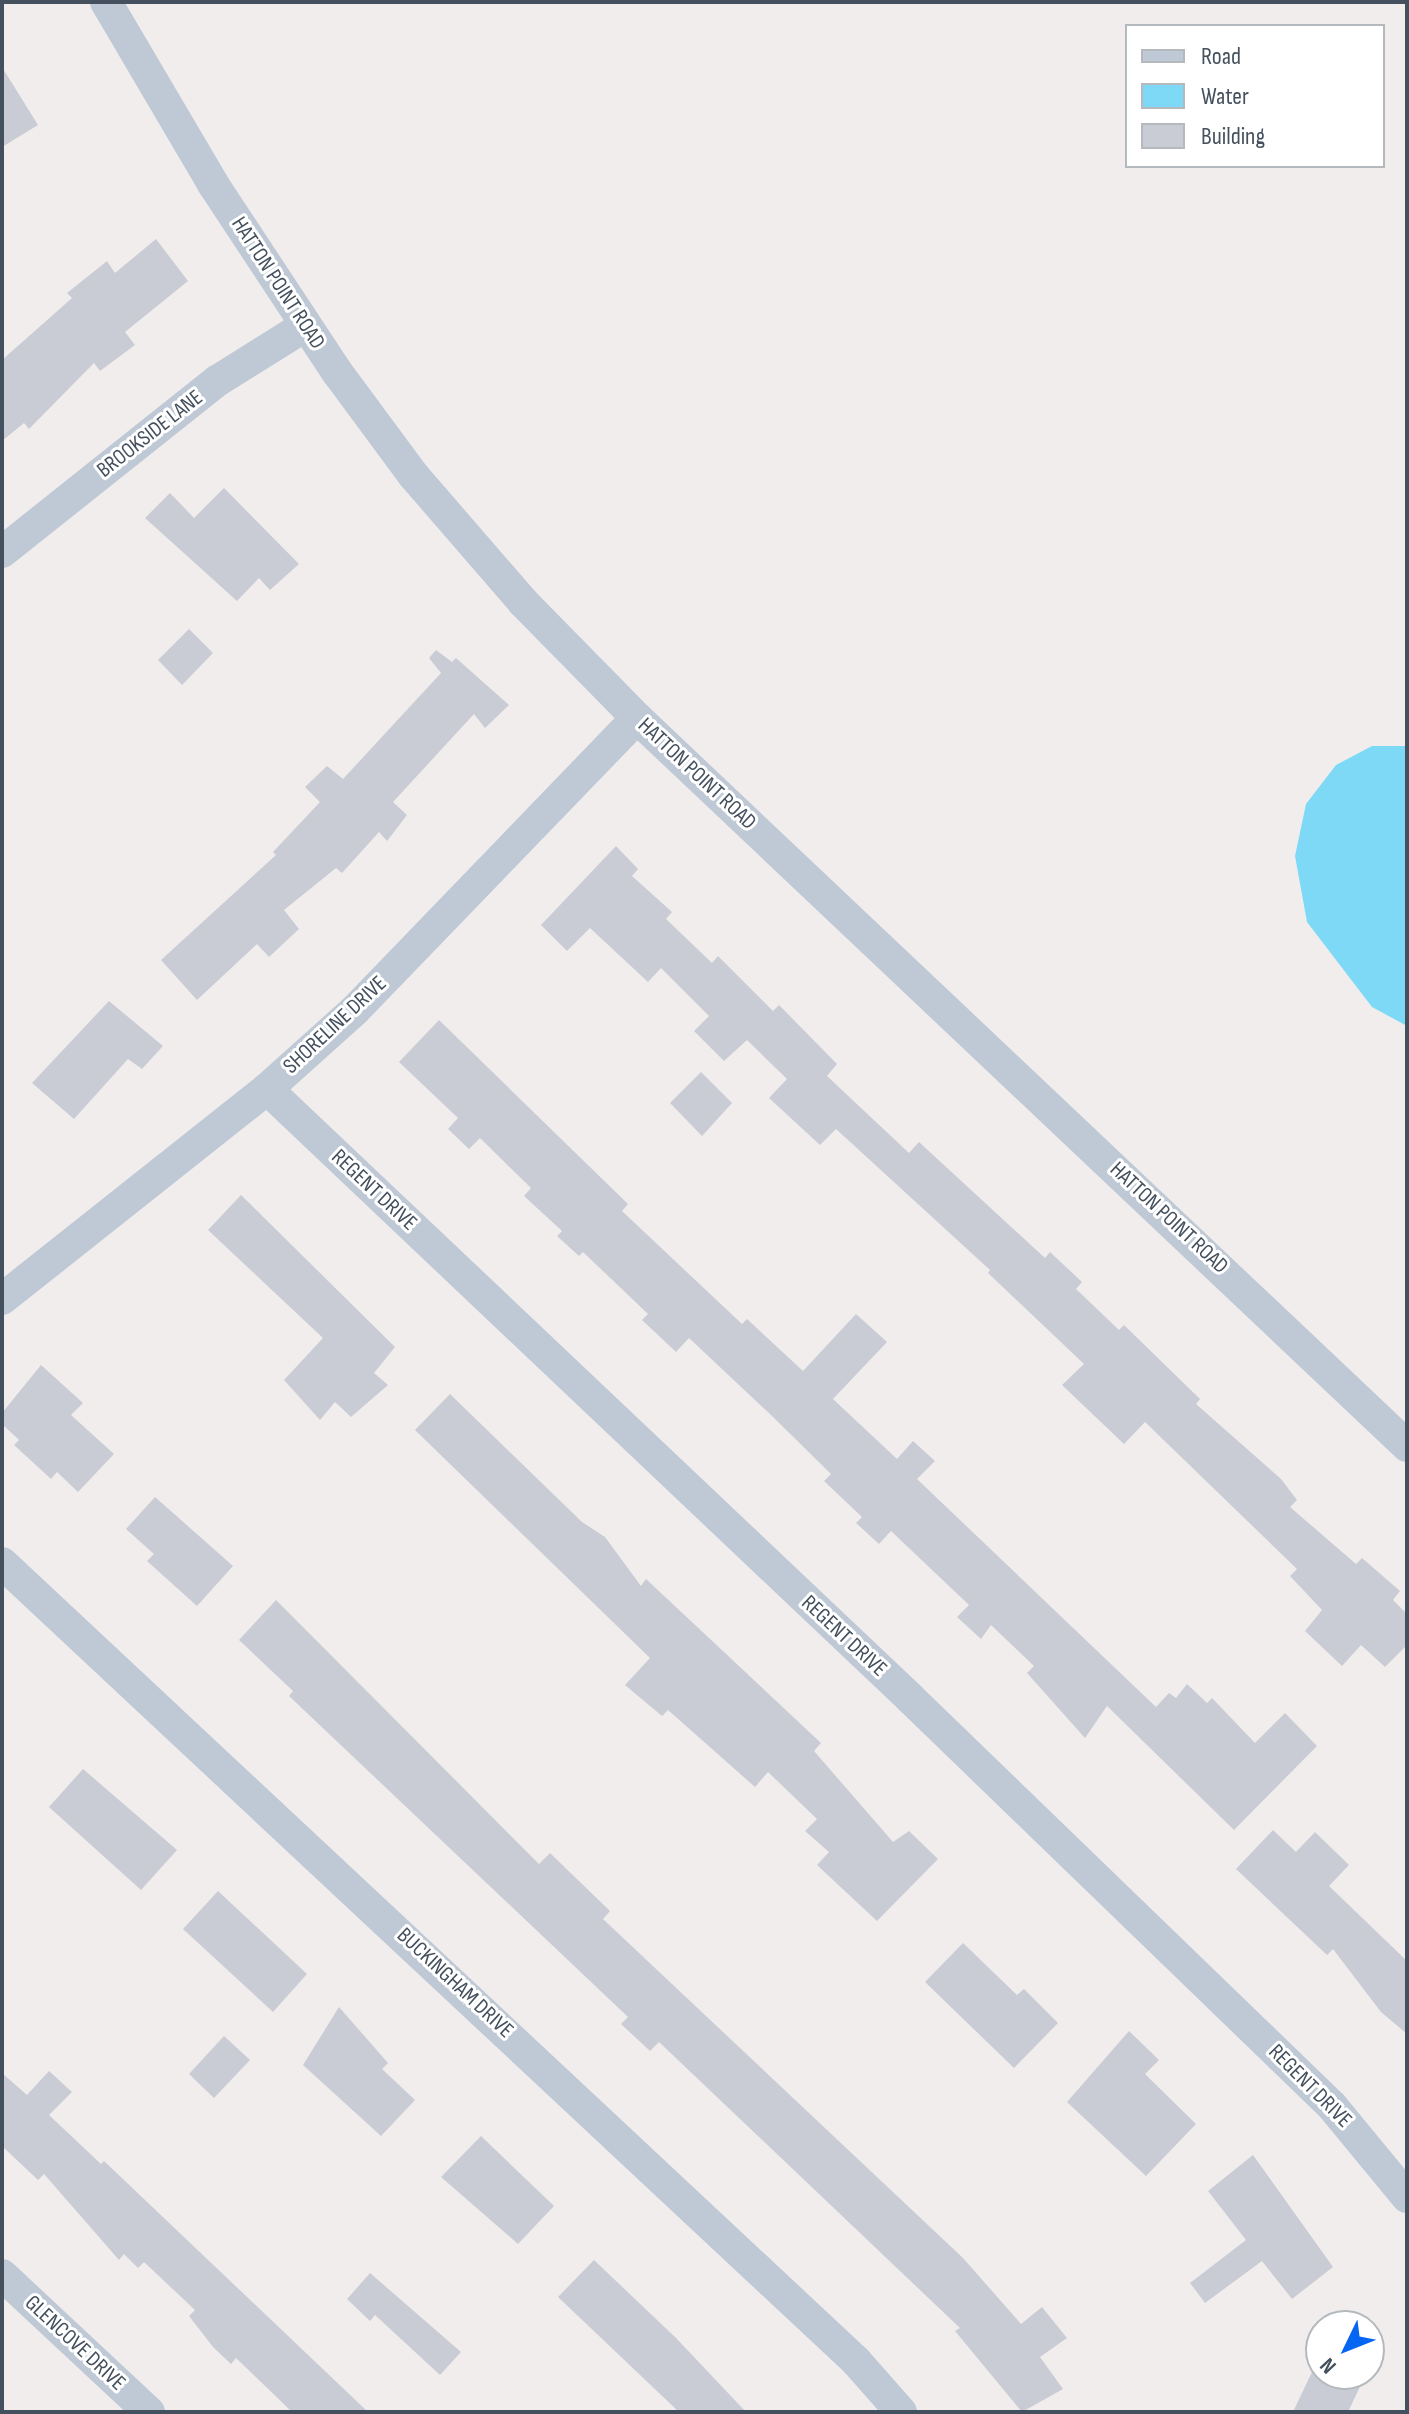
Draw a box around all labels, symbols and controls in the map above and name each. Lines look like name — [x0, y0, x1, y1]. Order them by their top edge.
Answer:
legend — [1125, 24, 1385, 168]
text: Road — [1201, 42, 1241, 71]
text: Water — [1201, 82, 1249, 111]
text: Building — [1201, 122, 1265, 151]
street label: HATTON POINT ROAD — [226, 212, 330, 354]
street label: BROOKSIDE LANE — [92, 385, 208, 483]
street label: HATTON POINT ROAD — [632, 712, 762, 836]
street label: SHORELINE DRIVE — [278, 971, 392, 1079]
street label: REGENT DRIVE — [326, 1144, 422, 1236]
street label: HATTON POINT ROAD — [1104, 1156, 1234, 1280]
street label: REGENT DRIVE — [796, 1590, 892, 1682]
street label: BUCKINGHAM DRIVE — [391, 1922, 519, 2044]
street label: REGENT DRIVE — [1263, 2039, 1357, 2133]
street label: GLENCOVE DRIVE — [19, 2290, 131, 2396]
north arrow — [1305, 2310, 1385, 2390]
text: N — [1315, 2352, 1342, 2379]

